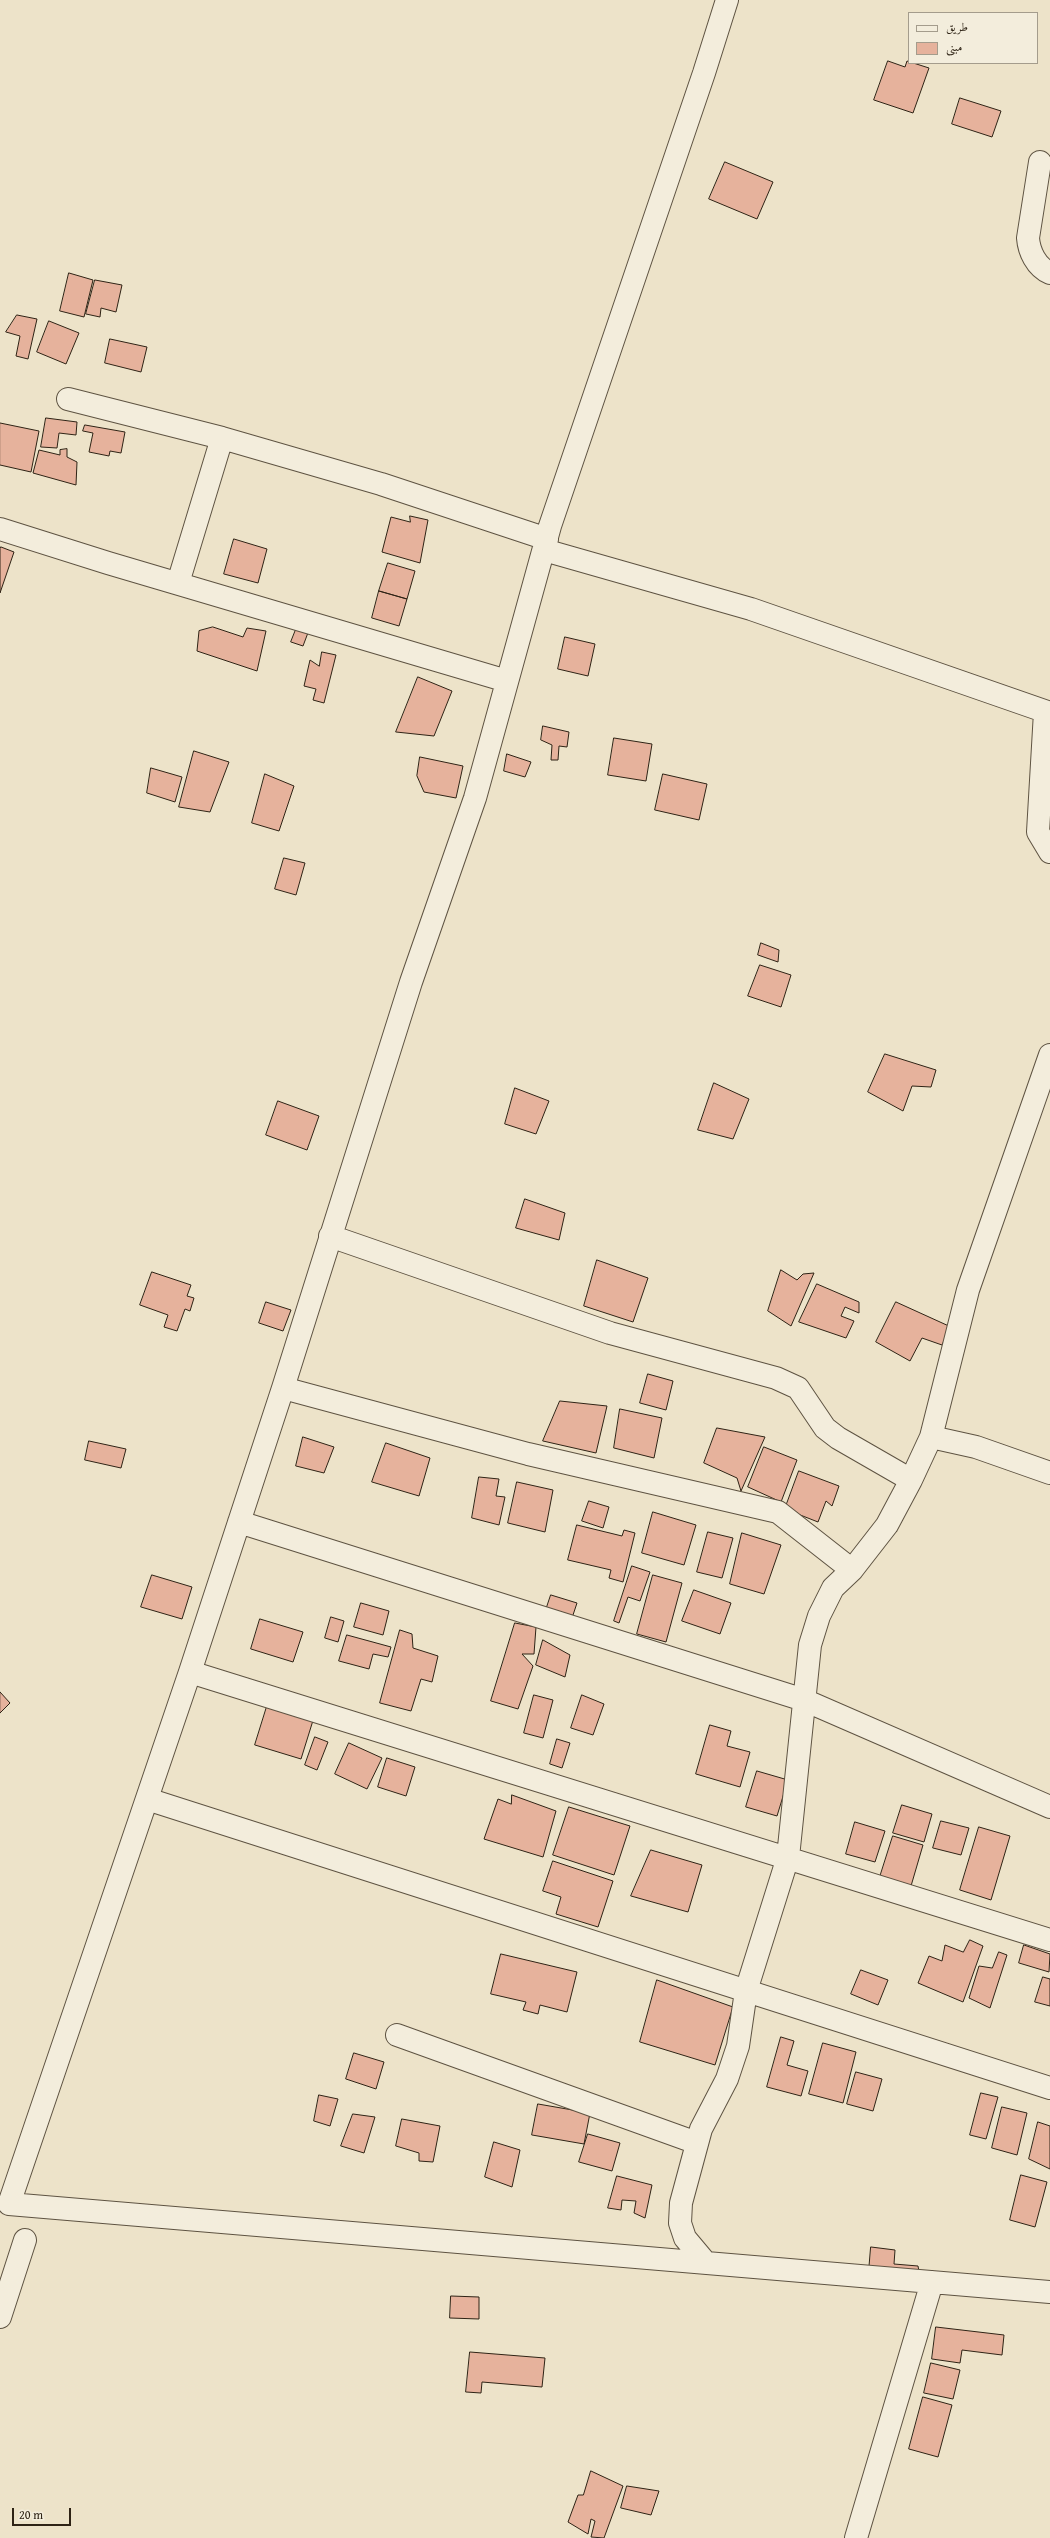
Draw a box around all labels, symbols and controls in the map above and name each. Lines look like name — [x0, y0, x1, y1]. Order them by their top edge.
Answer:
legend — [908, 12, 1038, 64]
text: طريق — [946, 18, 968, 35]
text: مبنى — [946, 38, 962, 55]
scale bar — [14, 2500, 73, 2526]
text: 20 m — [19, 2506, 43, 2523]

